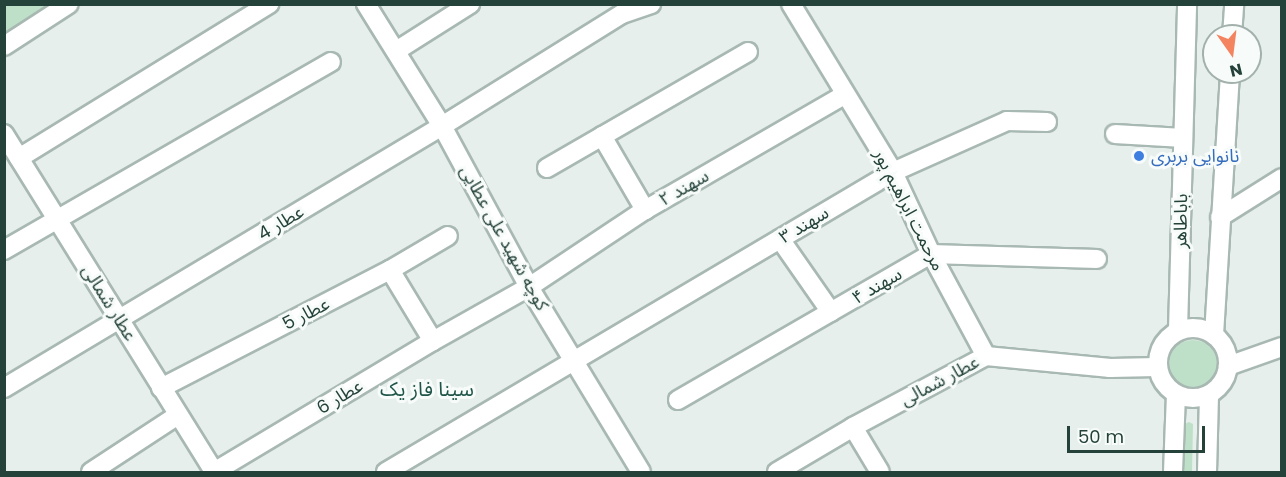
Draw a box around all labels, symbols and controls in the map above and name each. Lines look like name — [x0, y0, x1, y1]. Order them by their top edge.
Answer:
north arrow — [1202, 24, 1262, 84]
text: N — [1227, 57, 1245, 83]
street label: مرحمت ابراهیم پور — [869, 145, 949, 275]
place label: نانوایی بربری — [1151, 145, 1239, 167]
marker: نانوایی بربری — [1132, 149, 1146, 163]
street label: کوچه شهید علی عطایی — [455, 162, 553, 314]
street label: سهند ۲ — [655, 165, 713, 211]
street label: باباطاهر — [1170, 193, 1192, 249]
street label: عطار 4 — [254, 201, 308, 245]
street label: سهند ۳ — [775, 202, 833, 248]
street label: عطار شمالی — [77, 261, 141, 345]
street label: سهند ۴ — [848, 263, 906, 309]
street label: عطار 5 — [279, 293, 333, 335]
street label: عطار شمالی — [897, 351, 983, 411]
street label: عطار 6 — [313, 375, 367, 419]
district label: سینا فاز یک — [380, 377, 474, 401]
scale bar — [1070, 414, 1208, 452]
text: 50 m — [1078, 424, 1124, 449]

